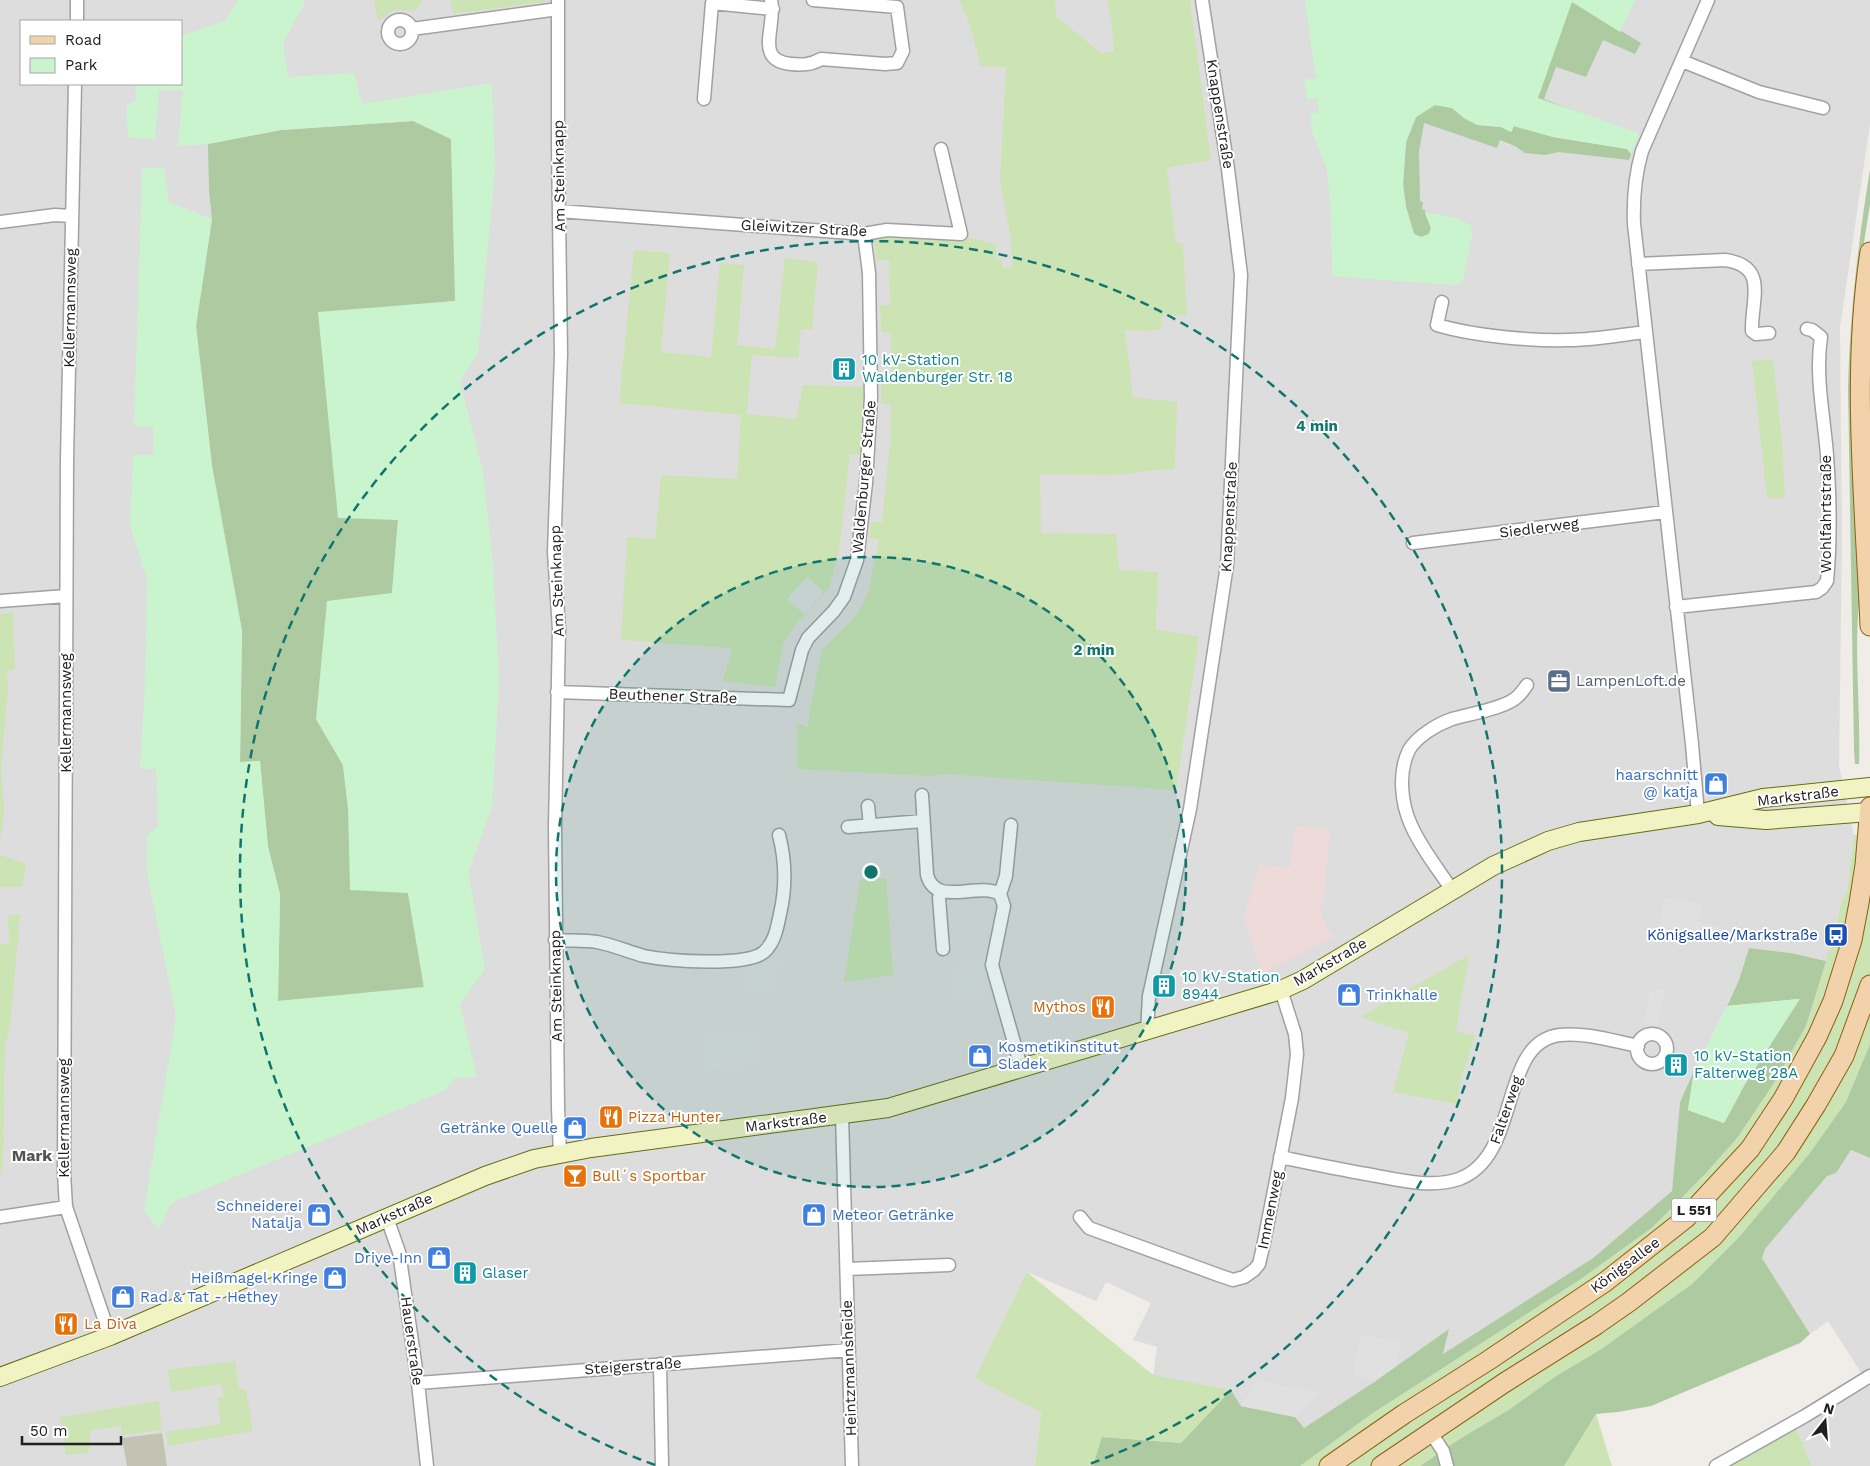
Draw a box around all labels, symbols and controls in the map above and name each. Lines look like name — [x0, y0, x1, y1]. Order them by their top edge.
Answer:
legend — [20, 20, 182, 85]
text: Road — [65, 31, 102, 49]
text: Park — [65, 56, 98, 74]
street label: Knappenstraße — [1202, 58, 1238, 170]
street label: Am Steinknapp — [549, 120, 569, 232]
street label: Gleiwitzer Straße — [740, 216, 868, 240]
street label: Kellermannsweg — [60, 248, 80, 368]
place label: 10 kV-Station Waldenburger Str. 18 — [862, 351, 1013, 386]
building icon: 10 kV-Station Waldenburger Str. 18 — [831, 356, 857, 382]
street label: Waldenburger Straße — [848, 399, 880, 555]
text: 4 min — [1296, 417, 1338, 435]
street label: Wohlfahrtstraße — [1817, 455, 1835, 573]
street label: Knappenstraße — [1217, 461, 1241, 573]
street label: Siedlerweg — [1498, 514, 1580, 542]
street label: Am Steinknapp — [546, 525, 568, 637]
text: 2 min — [1073, 641, 1115, 659]
street label: Kellermannsweg — [57, 653, 75, 773]
office icon: LampenLoft.de — [1546, 668, 1572, 694]
place label: LampenLoft.de — [1576, 672, 1686, 690]
street label: Beuthener Straße — [608, 685, 738, 707]
place label: haarschnitt @ katja — [1615, 766, 1699, 801]
shop icon: haarschnitt @ katja — [1703, 771, 1729, 797]
street label: Markstraße — [1756, 782, 1840, 810]
centre of rings — [862, 863, 880, 881]
bus stop icon: Königsallee/Markstraße — [1823, 922, 1849, 948]
place label: Königsallee/Markstraße — [1647, 926, 1818, 944]
street label: Am Steinknapp — [546, 930, 566, 1042]
street label: Markstraße — [1290, 934, 1370, 990]
place label: 10 kV-Station 8944 — [1182, 968, 1280, 1003]
building icon: 10 kV-Station 8944 — [1151, 973, 1177, 999]
shop icon: Trinkhalle — [1336, 982, 1362, 1008]
place label: Trinkhalle — [1366, 986, 1438, 1004]
restaurant icon: Mythos — [1090, 994, 1116, 1020]
place label: Mythos — [1033, 998, 1086, 1016]
place label: Kosmetikinstitut Sladek — [998, 1038, 1120, 1073]
shop icon: Kosmetikinstitut Sladek — [967, 1043, 993, 1069]
place label: 10 kV-Station Falterweg 28A — [1694, 1047, 1798, 1082]
building icon: 10 kV-Station Falterweg 28A — [1663, 1052, 1689, 1078]
street label: Kellermannsweg — [55, 1058, 73, 1178]
street label: Falterweg — [1486, 1073, 1526, 1147]
restaurant icon: Pizza Hunter — [598, 1104, 624, 1130]
place label: Pizza Hunter — [628, 1108, 721, 1126]
street label: Markstraße — [744, 1108, 828, 1136]
shop icon: Getränke Quelle — [562, 1115, 588, 1141]
place label: Getränke Quelle — [440, 1119, 558, 1137]
district label: Mark — [12, 1146, 52, 1165]
bar icon: Bull´s Sportbar — [562, 1163, 588, 1189]
place label: Bull´s Sportbar — [592, 1167, 706, 1185]
street label: Immenweg — [1254, 1169, 1286, 1251]
street label: Markstraße — [353, 1189, 435, 1239]
place label: Schneiderei Natalja — [216, 1197, 302, 1232]
road number: L 551 — [1672, 1198, 1716, 1222]
shop icon: Schneiderei Natalja — [306, 1202, 332, 1228]
shop icon: Meteor Getränke — [801, 1202, 827, 1228]
place label: Meteor Getränke — [832, 1206, 954, 1224]
street label: Königsallee — [1587, 1233, 1663, 1297]
shop icon: Drive-Inn — [426, 1245, 452, 1271]
place label: Drive-Inn — [354, 1249, 422, 1267]
building icon: Glaser — [452, 1260, 478, 1286]
place label: Glaser — [482, 1264, 529, 1282]
shop icon: Heißmagel Kringe — [322, 1265, 348, 1291]
place label: Heißmagel Kringe — [191, 1269, 318, 1287]
shop icon: Rad & Tat - Hethey — [110, 1284, 136, 1310]
place label: Rad & Tat - Hethey — [140, 1288, 278, 1306]
street label: Hauerstraße — [397, 1295, 427, 1387]
street label: Heintzmannsheide — [838, 1300, 860, 1436]
restaurant icon: La Diva — [53, 1311, 79, 1337]
place label: La Diva — [84, 1315, 138, 1333]
street label: Steigerstraße — [584, 1354, 682, 1378]
north arrow — [1800, 1396, 1850, 1446]
text: N — [1822, 1399, 1836, 1418]
scale bar — [22, 1414, 121, 1446]
text: 50 m — [30, 1422, 67, 1440]

